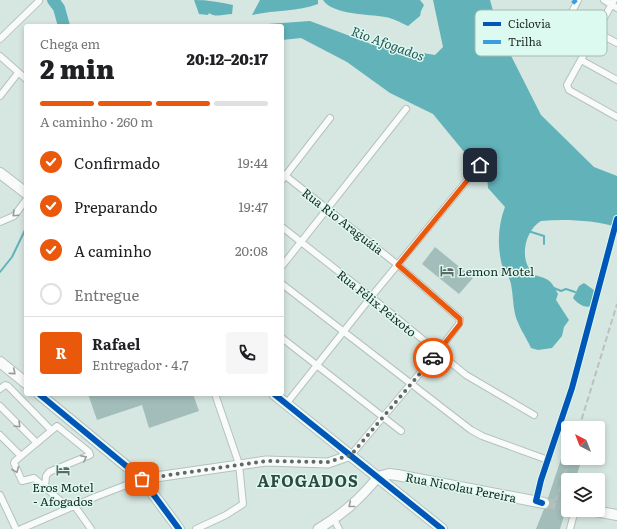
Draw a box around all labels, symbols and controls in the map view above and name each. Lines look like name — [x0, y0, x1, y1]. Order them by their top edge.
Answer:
legend — [475, 10, 607, 56]
text: Ciclovia — [508, 15, 551, 31]
water label: Rio Afogados — [349, 21, 427, 65]
text: Trilha — [508, 33, 542, 49]
text: Chega em — [40, 34, 100, 53]
text: 20:12–20:17 — [187, 47, 268, 70]
text: 2 min — [40, 48, 115, 87]
text: A caminho · 260 m — [40, 112, 153, 131]
pin — [463, 148, 497, 182]
icon: check — [40, 151, 62, 173]
text: Confirmado — [74, 151, 160, 174]
text: 19:44 — [238, 153, 268, 172]
icon: home — [469, 154, 491, 176]
street label: Rua Rio Araguáia — [299, 184, 388, 259]
icon: check — [40, 195, 62, 217]
text: Preparando — [74, 195, 158, 218]
text: 19:47 — [239, 197, 268, 216]
one-way arrow — [12, 209, 20, 216]
icon: check — [40, 239, 62, 261]
text: A caminho — [74, 239, 152, 262]
text: 20:08 — [235, 241, 268, 260]
place label: Lemon Motel — [458, 262, 534, 280]
hotel icon: Lemon Motel — [439, 263, 455, 279]
street label: Rua Félix Peixoto — [333, 265, 421, 341]
text: Entregue — [74, 283, 139, 306]
text: Rafael — [92, 332, 140, 355]
button: phone — [226, 332, 268, 374]
courier — [413, 338, 453, 378]
text: R — [55, 341, 67, 364]
icon: car — [422, 347, 444, 369]
text: Entregador · 4.7 — [92, 355, 189, 374]
one-way arrow — [8, 368, 16, 375]
one-way arrow — [14, 420, 21, 428]
north arrow — [561, 421, 605, 465]
map controls — [561, 421, 605, 517]
one-way arrow — [79, 455, 87, 463]
hotel icon: Eros Motel - Afogados — [55, 462, 71, 478]
pin — [125, 462, 159, 496]
one-way arrow — [12, 467, 20, 474]
street label: Rua Nicolau Pereira — [404, 467, 518, 507]
icon: bag — [131, 468, 153, 490]
district label: AFOGADOS — [257, 468, 359, 492]
button: layers — [561, 473, 605, 517]
place label: Eros Motel - Afogados — [32, 478, 94, 510]
one-way arrow — [349, 501, 356, 508]

